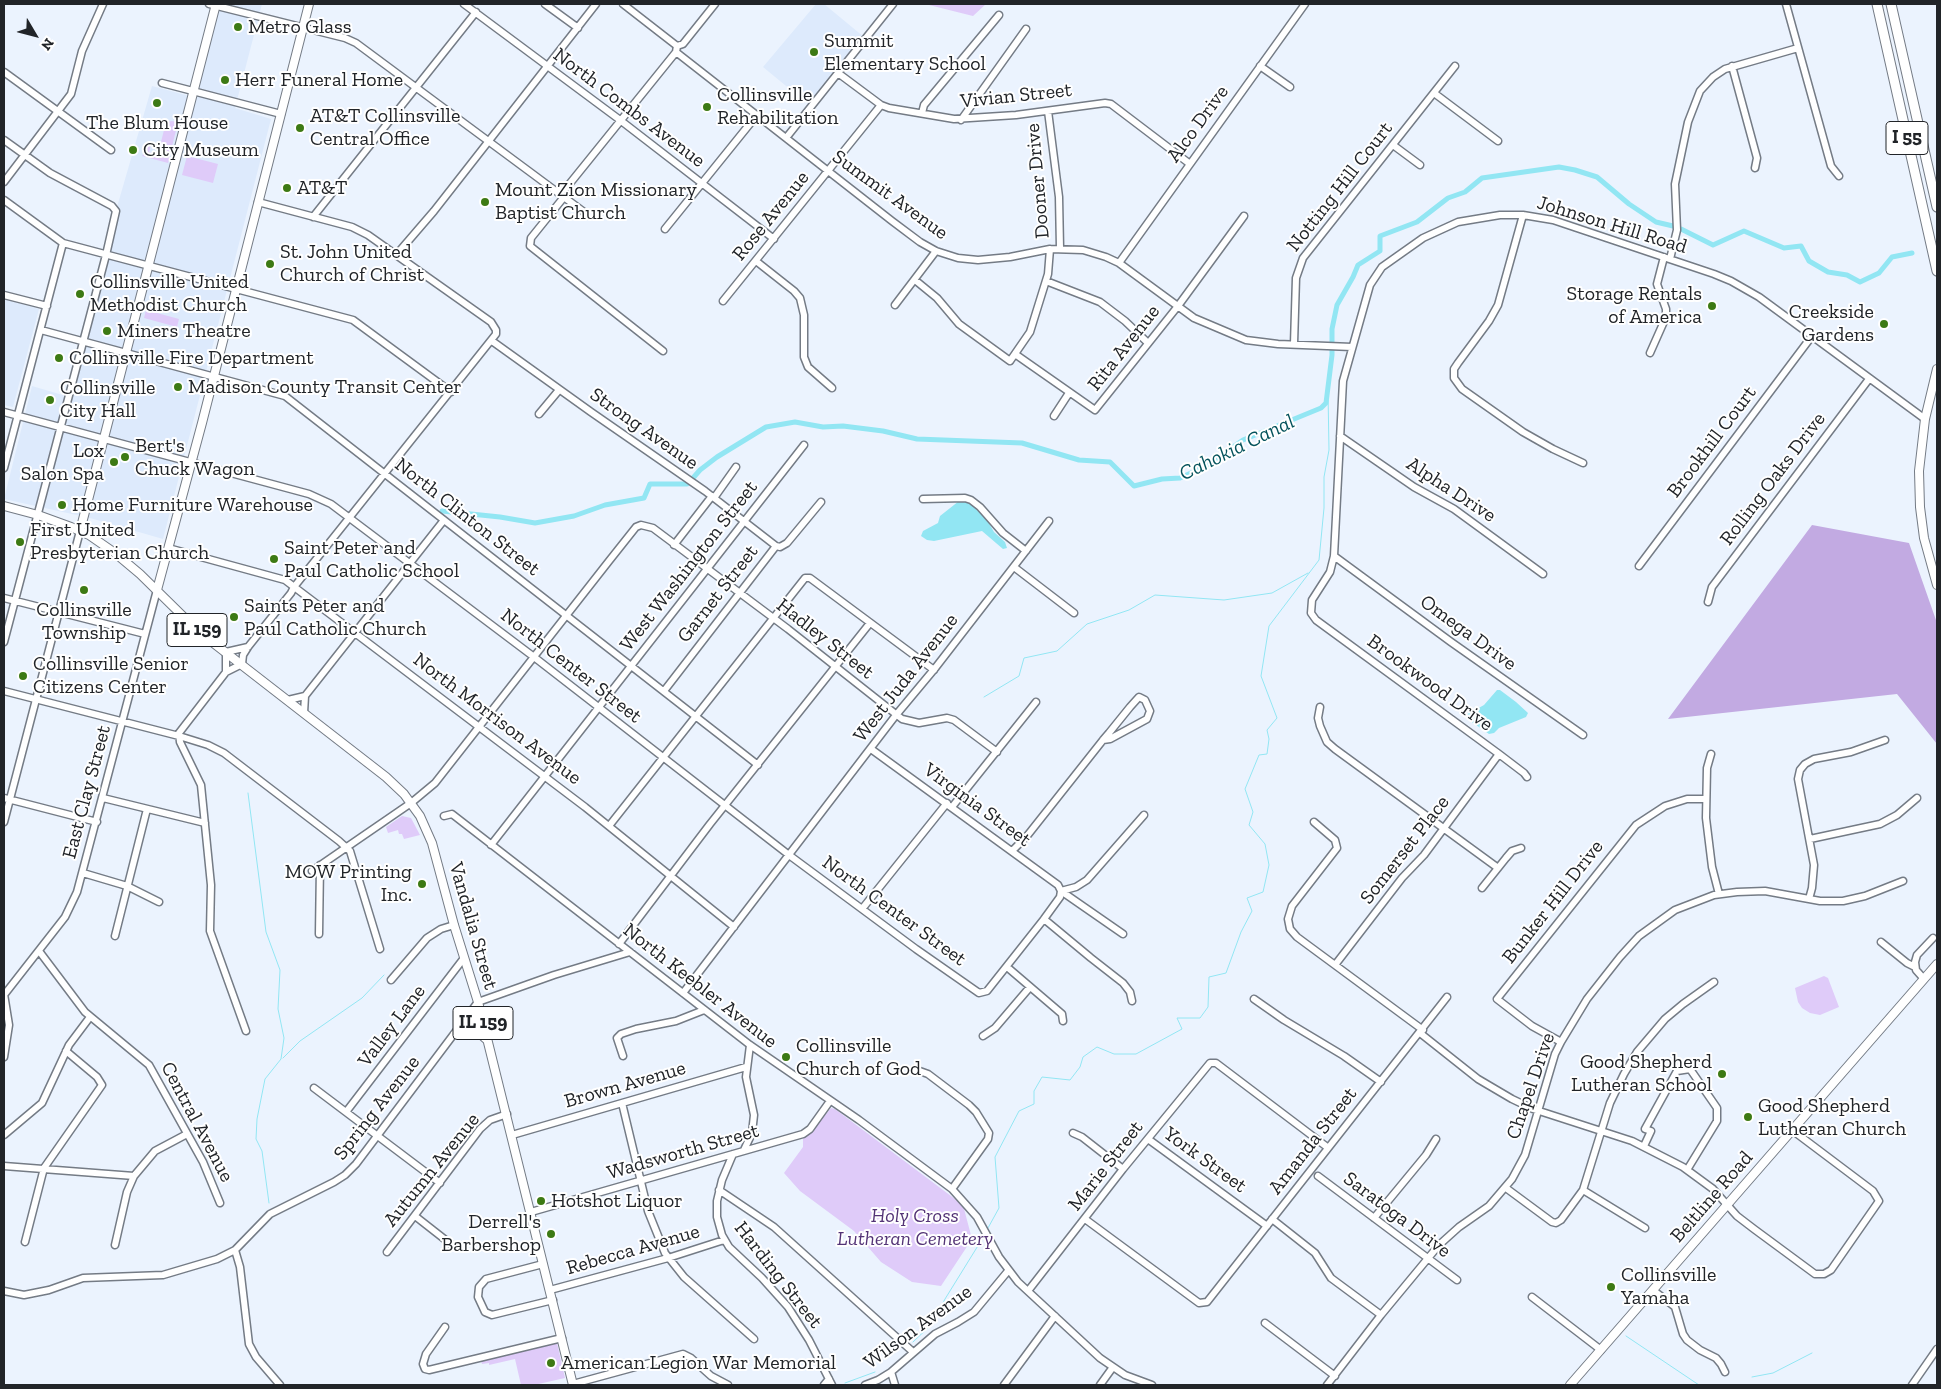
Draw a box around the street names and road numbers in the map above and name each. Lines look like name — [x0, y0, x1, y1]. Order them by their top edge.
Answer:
street label: North Combs Avenue — [548, 43, 710, 173]
street label: Vivian Street — [959, 78, 1073, 114]
street label: Alco Drive — [1162, 81, 1234, 167]
street label: Notting Hill Court — [1282, 117, 1398, 257]
street label: Dooner Drive — [1021, 122, 1055, 240]
road number: I 55 — [1886, 122, 1928, 154]
street label: Summit Avenue — [827, 145, 953, 245]
street label: Rose Avenue — [728, 166, 814, 266]
street label: Johnson Hill Road — [1534, 191, 1690, 259]
street label: Rita Avenue — [1083, 300, 1165, 396]
street label: Brookhill Court — [1662, 381, 1762, 503]
street label: Strong Avenue — [585, 383, 703, 475]
street label: Rolling Oaks Drive — [1715, 408, 1831, 550]
street label: Alpha Drive — [1402, 452, 1500, 528]
street label: North Clinton Street — [390, 453, 544, 581]
street label: West Washington Street — [615, 476, 763, 656]
street label: Garnet Street — [672, 540, 764, 648]
street label: Omega Drive — [1415, 590, 1521, 676]
street label: Hadley Street — [771, 593, 879, 685]
street label: North Center Street — [496, 603, 646, 729]
street label: West Juda Avenue — [848, 609, 964, 747]
road number: IL 159 — [167, 614, 227, 646]
street label: Brookwood Drive — [1362, 629, 1498, 737]
street label: North Morrison Avenue — [408, 648, 586, 790]
street label: East Clay Street — [58, 723, 116, 861]
street label: Virginia Street — [919, 758, 1035, 852]
street label: Somerset Place — [1355, 791, 1455, 909]
street label: Bunker Hill Drive — [1497, 835, 1609, 969]
street label: North Center Street — [817, 851, 971, 971]
street label: Vandalia Street — [443, 860, 503, 992]
street label: North Keebler Avenue — [618, 918, 782, 1054]
street label: Valley Lane — [353, 980, 431, 1072]
road number: IL 159 — [453, 1006, 513, 1040]
street label: Chapel Drive — [1502, 1030, 1560, 1142]
street label: Spring Avenue — [329, 1051, 425, 1165]
street label: Brown Avenue — [562, 1056, 688, 1114]
street label: Central Avenue — [155, 1058, 239, 1186]
street label: Amanda Street — [1264, 1083, 1362, 1199]
street label: Autumn Avenue — [379, 1108, 485, 1232]
street label: Marie Street — [1063, 1116, 1149, 1216]
street label: Wadsworth Street — [604, 1119, 762, 1185]
street label: York Street — [1159, 1122, 1251, 1198]
street label: Beltline Road — [1666, 1146, 1758, 1248]
street label: Saratoga Drive — [1339, 1167, 1455, 1263]
street label: Harding Street — [729, 1217, 827, 1333]
street label: Rebecca Avenue — [564, 1219, 702, 1281]
street label: Wilson Avenue — [859, 1280, 977, 1374]

